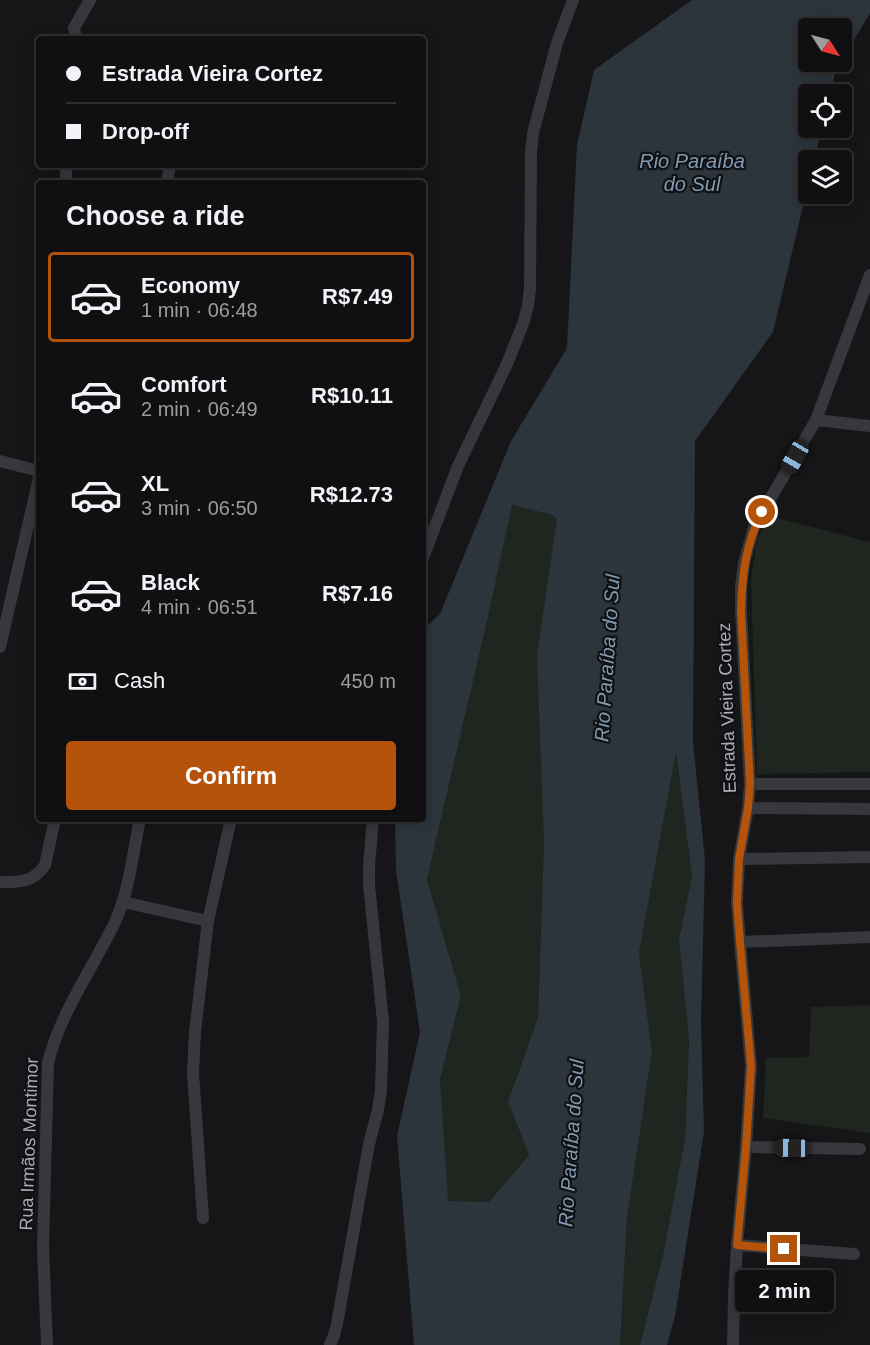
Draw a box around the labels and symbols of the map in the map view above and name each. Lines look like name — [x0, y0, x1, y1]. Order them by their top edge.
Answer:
north arrow — [798, 18, 852, 72]
water label: Rio Paraíba do Sul — [639, 150, 745, 195]
car — [778, 437, 812, 477]
route start — [748, 498, 775, 525]
water label: Rio Paraíba do Sul — [590, 573, 624, 743]
street label: Estrada Vieira Cortez — [714, 622, 740, 794]
street label: Rua Irmãos Montimor — [16, 1057, 42, 1231]
water label: Rio Paraíba do Sul — [554, 1058, 588, 1228]
car — [774, 1139, 810, 1157]
route end — [770, 1235, 797, 1262]
callout: 2 min — [734, 1270, 834, 1312]

